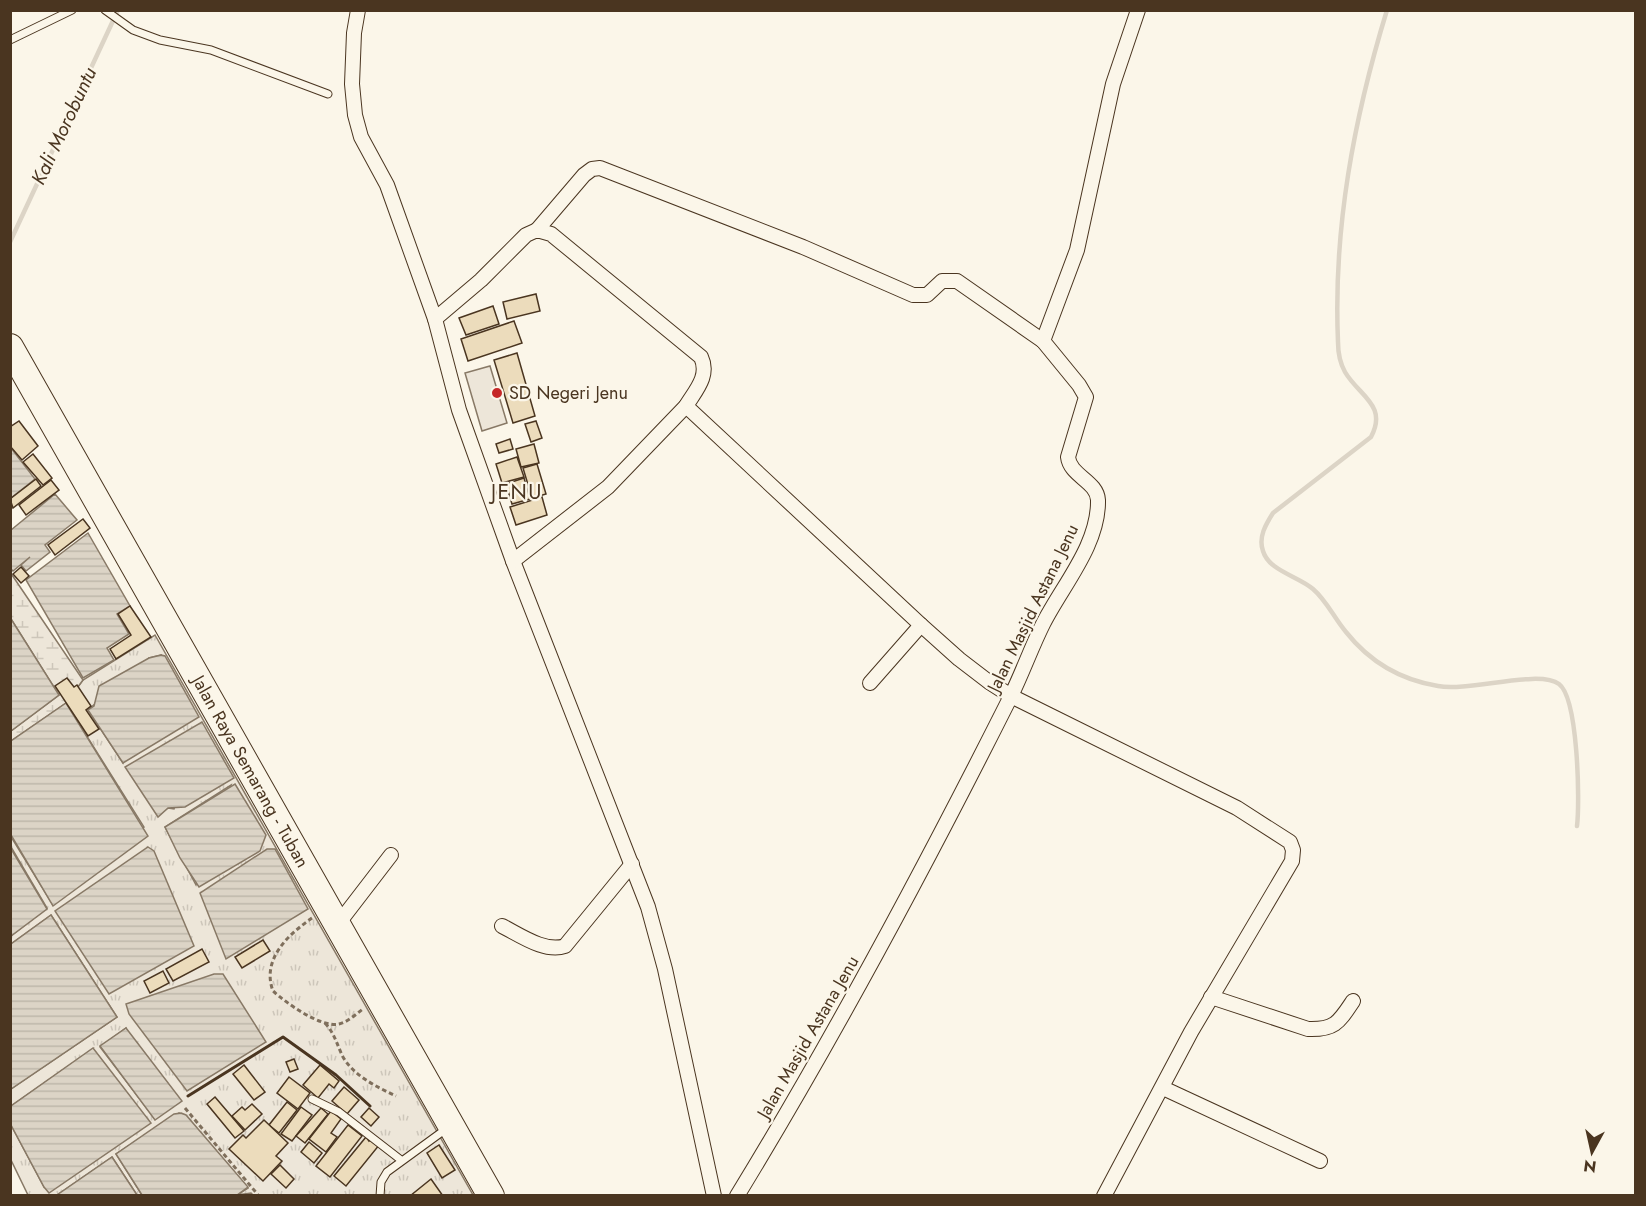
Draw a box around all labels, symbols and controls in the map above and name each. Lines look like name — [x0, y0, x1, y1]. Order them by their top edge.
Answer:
water label: Kali Morobuntu — [24, 62, 104, 190]
place label: SD Negeri Jenu — [509, 380, 628, 406]
marker: SD Negeri Jenu — [490, 386, 504, 400]
district label: JENU — [488, 477, 543, 507]
street label: Jalan Masjid Astana Jenu — [980, 520, 1085, 698]
street label: Jalan Raya Semarang - Tuban — [185, 669, 315, 872]
street label: Jalan Masjid Astana Jenu — [750, 951, 865, 1125]
north arrow — [1562, 1122, 1622, 1182]
text: N — [1582, 1154, 1598, 1179]

